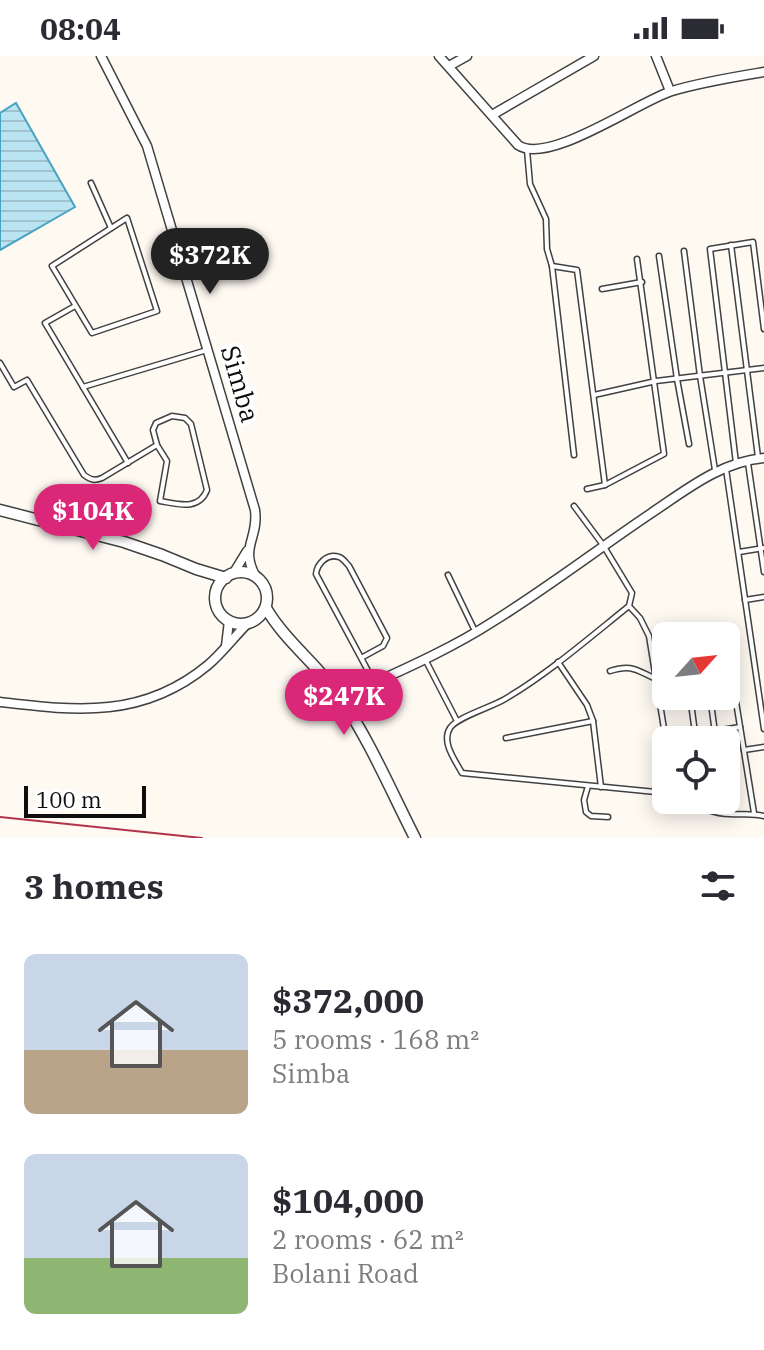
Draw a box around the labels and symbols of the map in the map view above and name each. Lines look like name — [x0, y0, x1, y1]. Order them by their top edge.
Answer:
pin: $372K — [154, 228, 266, 296]
street label: Simba — [214, 341, 268, 426]
pin: $104K — [37, 484, 149, 552]
north arrow — [652, 622, 740, 710]
pin: $247K — [288, 669, 400, 737]
scale bar — [24, 782, 146, 818]

